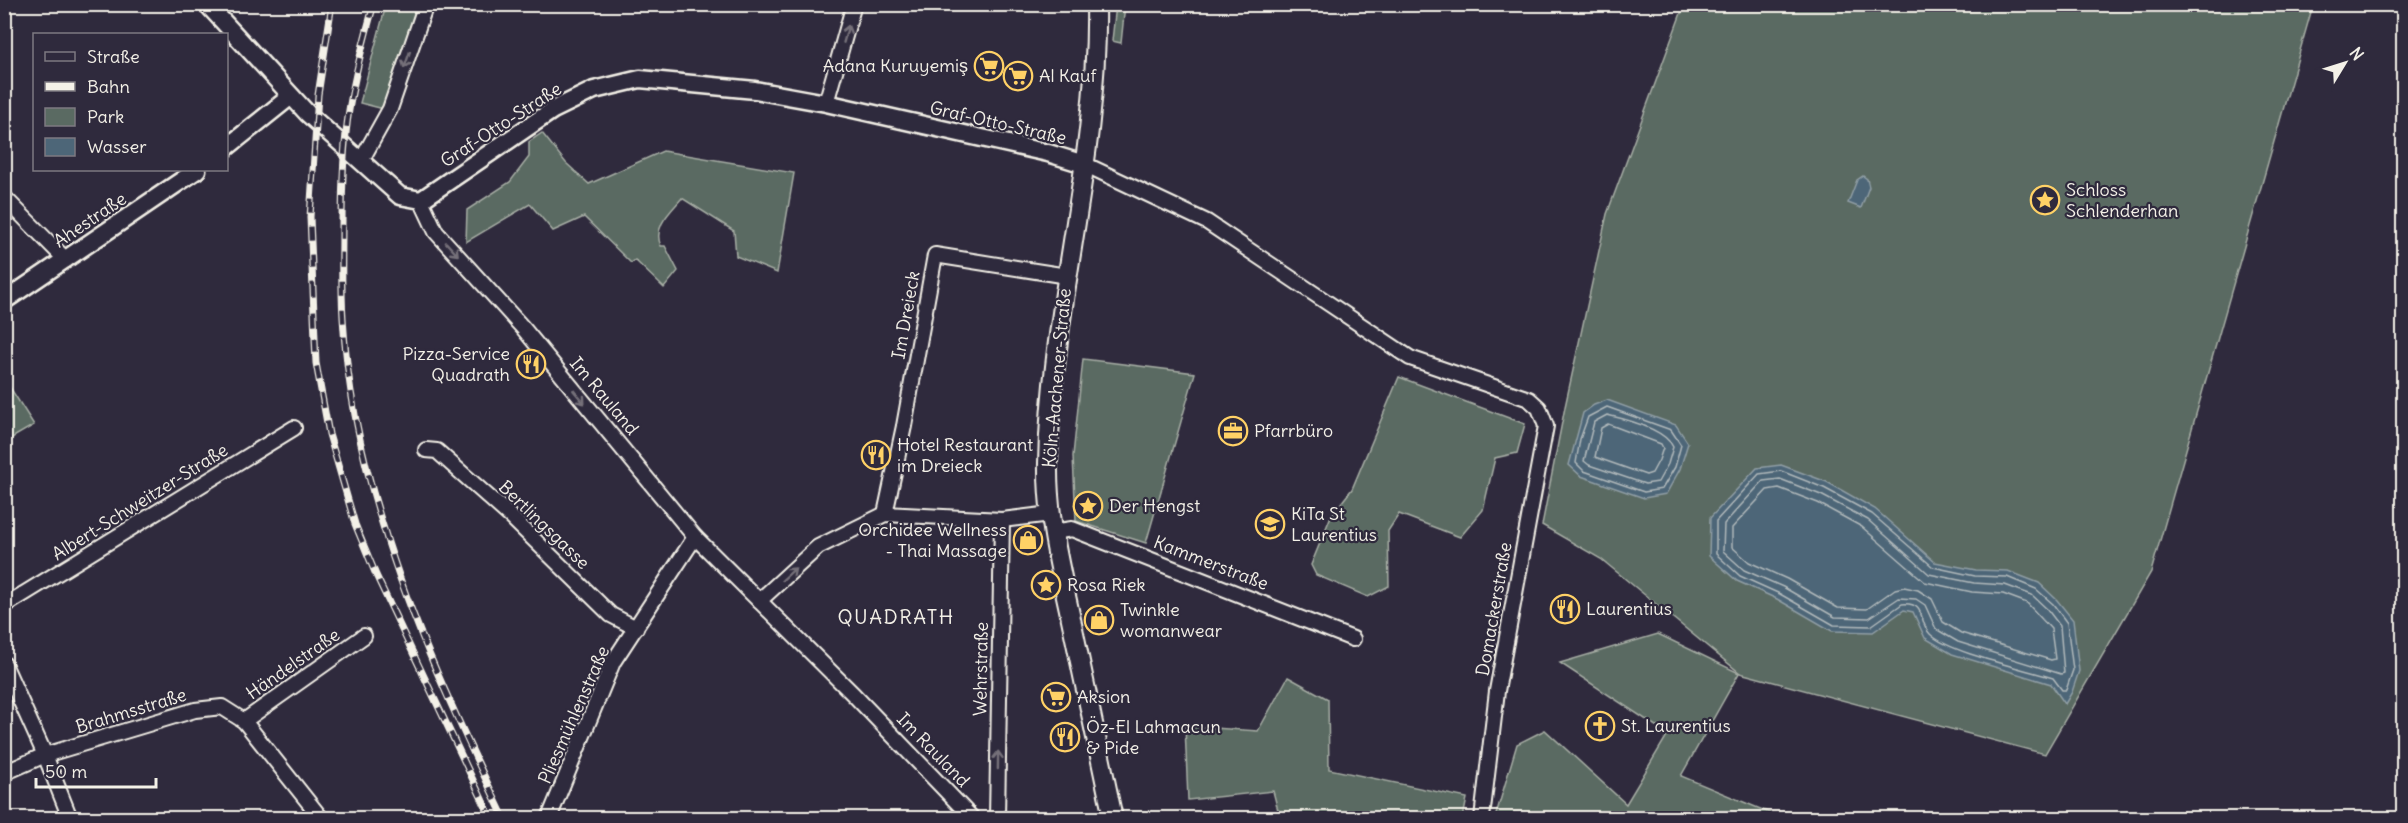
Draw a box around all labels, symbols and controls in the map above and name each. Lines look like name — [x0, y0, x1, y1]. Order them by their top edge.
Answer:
one-way arrow — [841, 24, 852, 43]
legend — [33, 33, 228, 171]
north arrow — [2315, 33, 2375, 93]
text: N — [2346, 43, 2368, 64]
text: Straße — [87, 45, 140, 68]
one-way arrow — [400, 50, 411, 69]
supermarket icon: Adana Kuruyemiş — [973, 50, 1005, 82]
place label: Adana Kuruyemiş — [823, 54, 968, 77]
supermarket icon: Al Kauf — [1002, 60, 1034, 92]
place label: Al Kauf — [1039, 64, 1098, 87]
text: Bahn — [87, 75, 130, 98]
street label: Graf-Otto-Straße — [436, 77, 565, 172]
street label: Graf-Otto-Straße — [928, 96, 1069, 149]
text: Park — [87, 105, 124, 128]
text: Wasser — [87, 135, 147, 158]
place label: Schloss Schlenderhan — [2066, 178, 2178, 222]
place icon: Schloss Schlenderhan — [2029, 184, 2061, 216]
street label: Ahestraße — [49, 187, 130, 252]
one-way arrow — [445, 241, 459, 256]
street label: Im Dreieck — [886, 269, 925, 361]
street label: Köln-Aachener-Straße — [1037, 287, 1076, 469]
place label: Pizza-Service Quadrath — [402, 342, 510, 386]
restaurant icon: Pizza-Service Quadrath — [515, 348, 547, 380]
street label: Im Rauland — [565, 352, 644, 440]
one-way arrow — [573, 388, 586, 404]
office icon: Pfarrbüro — [1217, 415, 1249, 447]
place label: Pfarrbüro — [1254, 419, 1333, 442]
place label: Hotel Restaurant im Dreieck — [897, 433, 1033, 477]
street label: Albert-Schweitzer-Straße — [48, 438, 232, 565]
restaurant icon: Hotel Restaurant im Dreieck — [860, 439, 892, 471]
street label: Bertlingsgasse — [494, 475, 595, 574]
place icon: Der Hengst — [1072, 490, 1104, 522]
place label: Der Hengst — [1109, 494, 1200, 517]
place label: KiTa St Laurentius — [1291, 502, 1377, 546]
school or university icon: KiTa St Laurentius — [1254, 508, 1286, 540]
place label: Orchidee Wellness - Thai Massage — [858, 518, 1007, 562]
shop icon: Orchidee Wellness - Thai Massage — [1012, 524, 1044, 556]
street label: Kammerstraße — [1151, 530, 1272, 595]
street label: Domackerstraße — [1470, 540, 1517, 678]
one-way arrow — [781, 567, 796, 581]
place icon: Rosa Riek — [1030, 569, 1062, 601]
place label: Rosa Riek — [1067, 573, 1146, 596]
restaurant icon: Laurentius — [1549, 593, 1581, 625]
place label: Laurentius — [1586, 597, 1672, 620]
place label: Twinkle womanwear — [1120, 598, 1223, 642]
district label: QUADRATH — [837, 604, 955, 629]
shop icon: Twinkle womanwear — [1083, 604, 1115, 636]
street label: Wehrstraße — [968, 622, 993, 716]
street label: Händelstraße — [241, 623, 344, 704]
street label: Pliesmühlenstraße — [533, 642, 614, 787]
supermarket icon: Aksion — [1040, 681, 1072, 713]
street label: Brahmsstraße — [73, 683, 189, 738]
place label: Aksion — [1077, 685, 1131, 708]
street label: Im Rauland — [892, 707, 975, 792]
church icon: St. Laurentius — [1584, 710, 1616, 742]
place label: St. Laurentius — [1621, 714, 1731, 737]
place label: Öz-El Lahmacun & Pide — [1086, 715, 1221, 759]
restaurant icon: Öz-El Lahmacun & Pide — [1049, 721, 1081, 753]
scale bar — [36, 751, 156, 789]
one-way arrow — [992, 751, 1003, 771]
text: 50 m — [45, 760, 87, 783]

